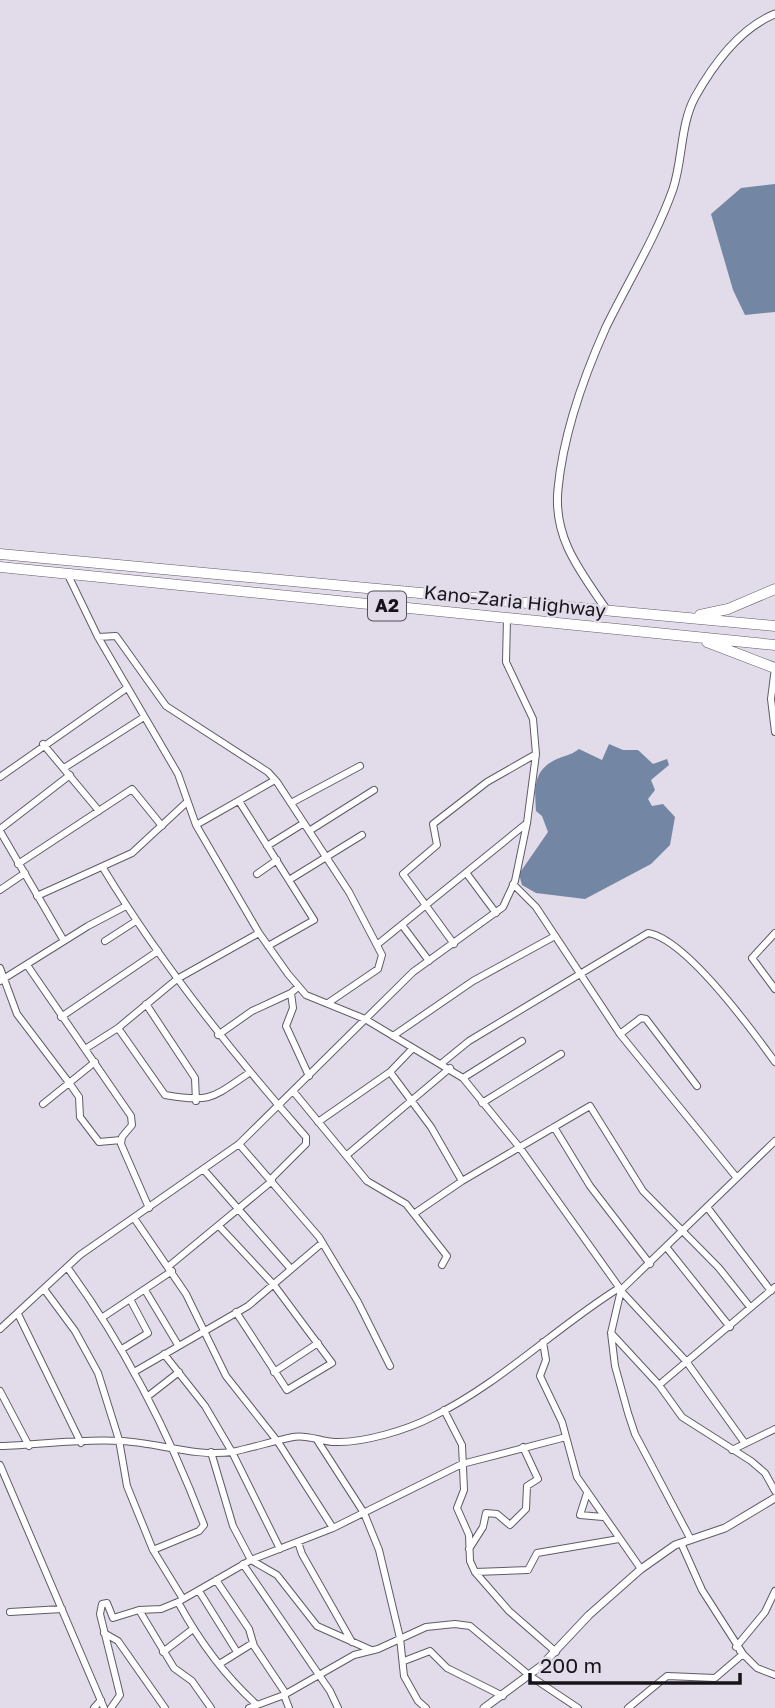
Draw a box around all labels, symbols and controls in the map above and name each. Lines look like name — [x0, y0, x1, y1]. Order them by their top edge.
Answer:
street label: Kano-Zaria Highway — [423, 580, 608, 622]
road number: A2 — [368, 592, 406, 620]
scale bar — [530, 1642, 740, 1686]
text: 200 m — [540, 1652, 602, 1678]

